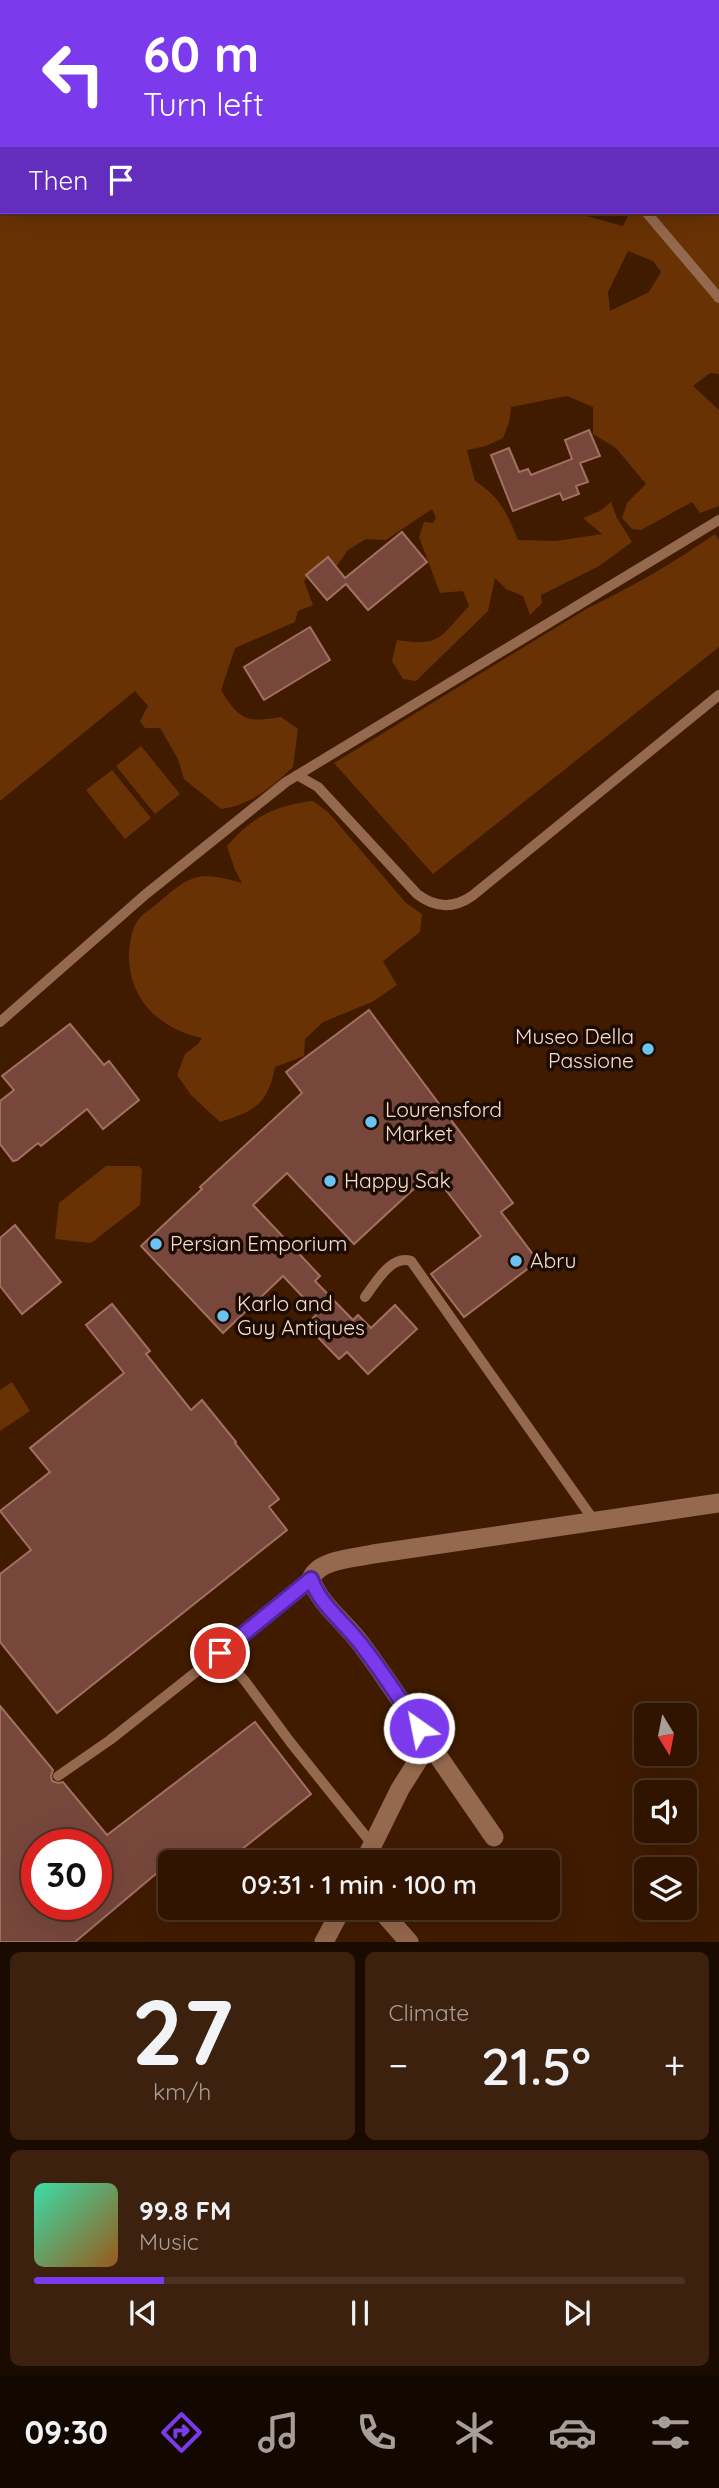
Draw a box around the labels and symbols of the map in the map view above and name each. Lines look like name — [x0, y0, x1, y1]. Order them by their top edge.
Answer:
place label: Museo Della Passione — [515, 1023, 634, 1073]
marker: Museo Della Passione — [640, 1041, 656, 1057]
place label: Lourensford Market — [385, 1096, 502, 1146]
marker: Lourensford Market — [363, 1114, 379, 1130]
place label: Happy Sak — [344, 1167, 451, 1193]
marker: Happy Sak — [322, 1173, 338, 1189]
place label: Persian Emporium — [170, 1230, 347, 1256]
marker: Persian Emporium — [148, 1236, 164, 1252]
place label: Abru — [530, 1247, 576, 1273]
marker: Abru — [508, 1253, 524, 1269]
place label: Karlo and Guy Antiques — [237, 1290, 365, 1340]
marker: Karlo and Guy Antiques — [215, 1308, 231, 1324]
pin — [190, 1623, 250, 1683]
position arrow — [382, 1691, 456, 1765]
north arrow — [634, 1703, 696, 1766]
speed limit sign: 30 — [21, 1829, 112, 1920]

